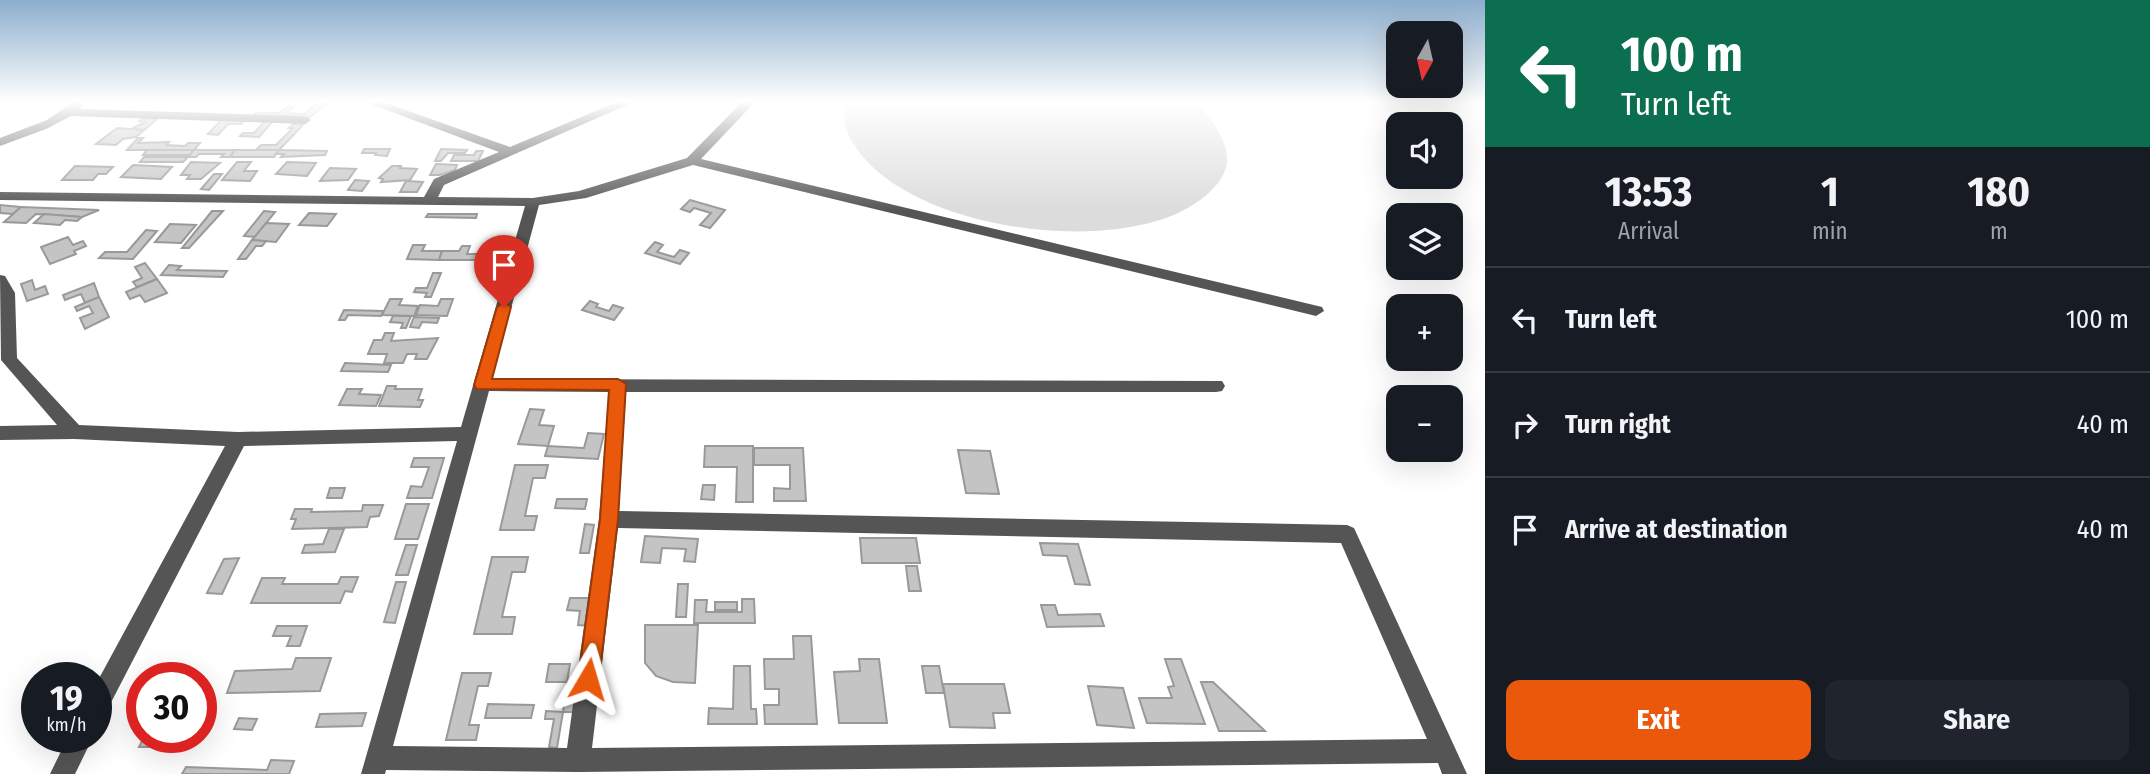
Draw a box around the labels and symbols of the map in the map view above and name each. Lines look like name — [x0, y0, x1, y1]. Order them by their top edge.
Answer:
north arrow — [1386, 21, 1463, 98]
pin — [474, 235, 534, 307]
position arrow — [551, 642, 625, 716]
speed limit sign: 30 — [126, 662, 217, 753]

